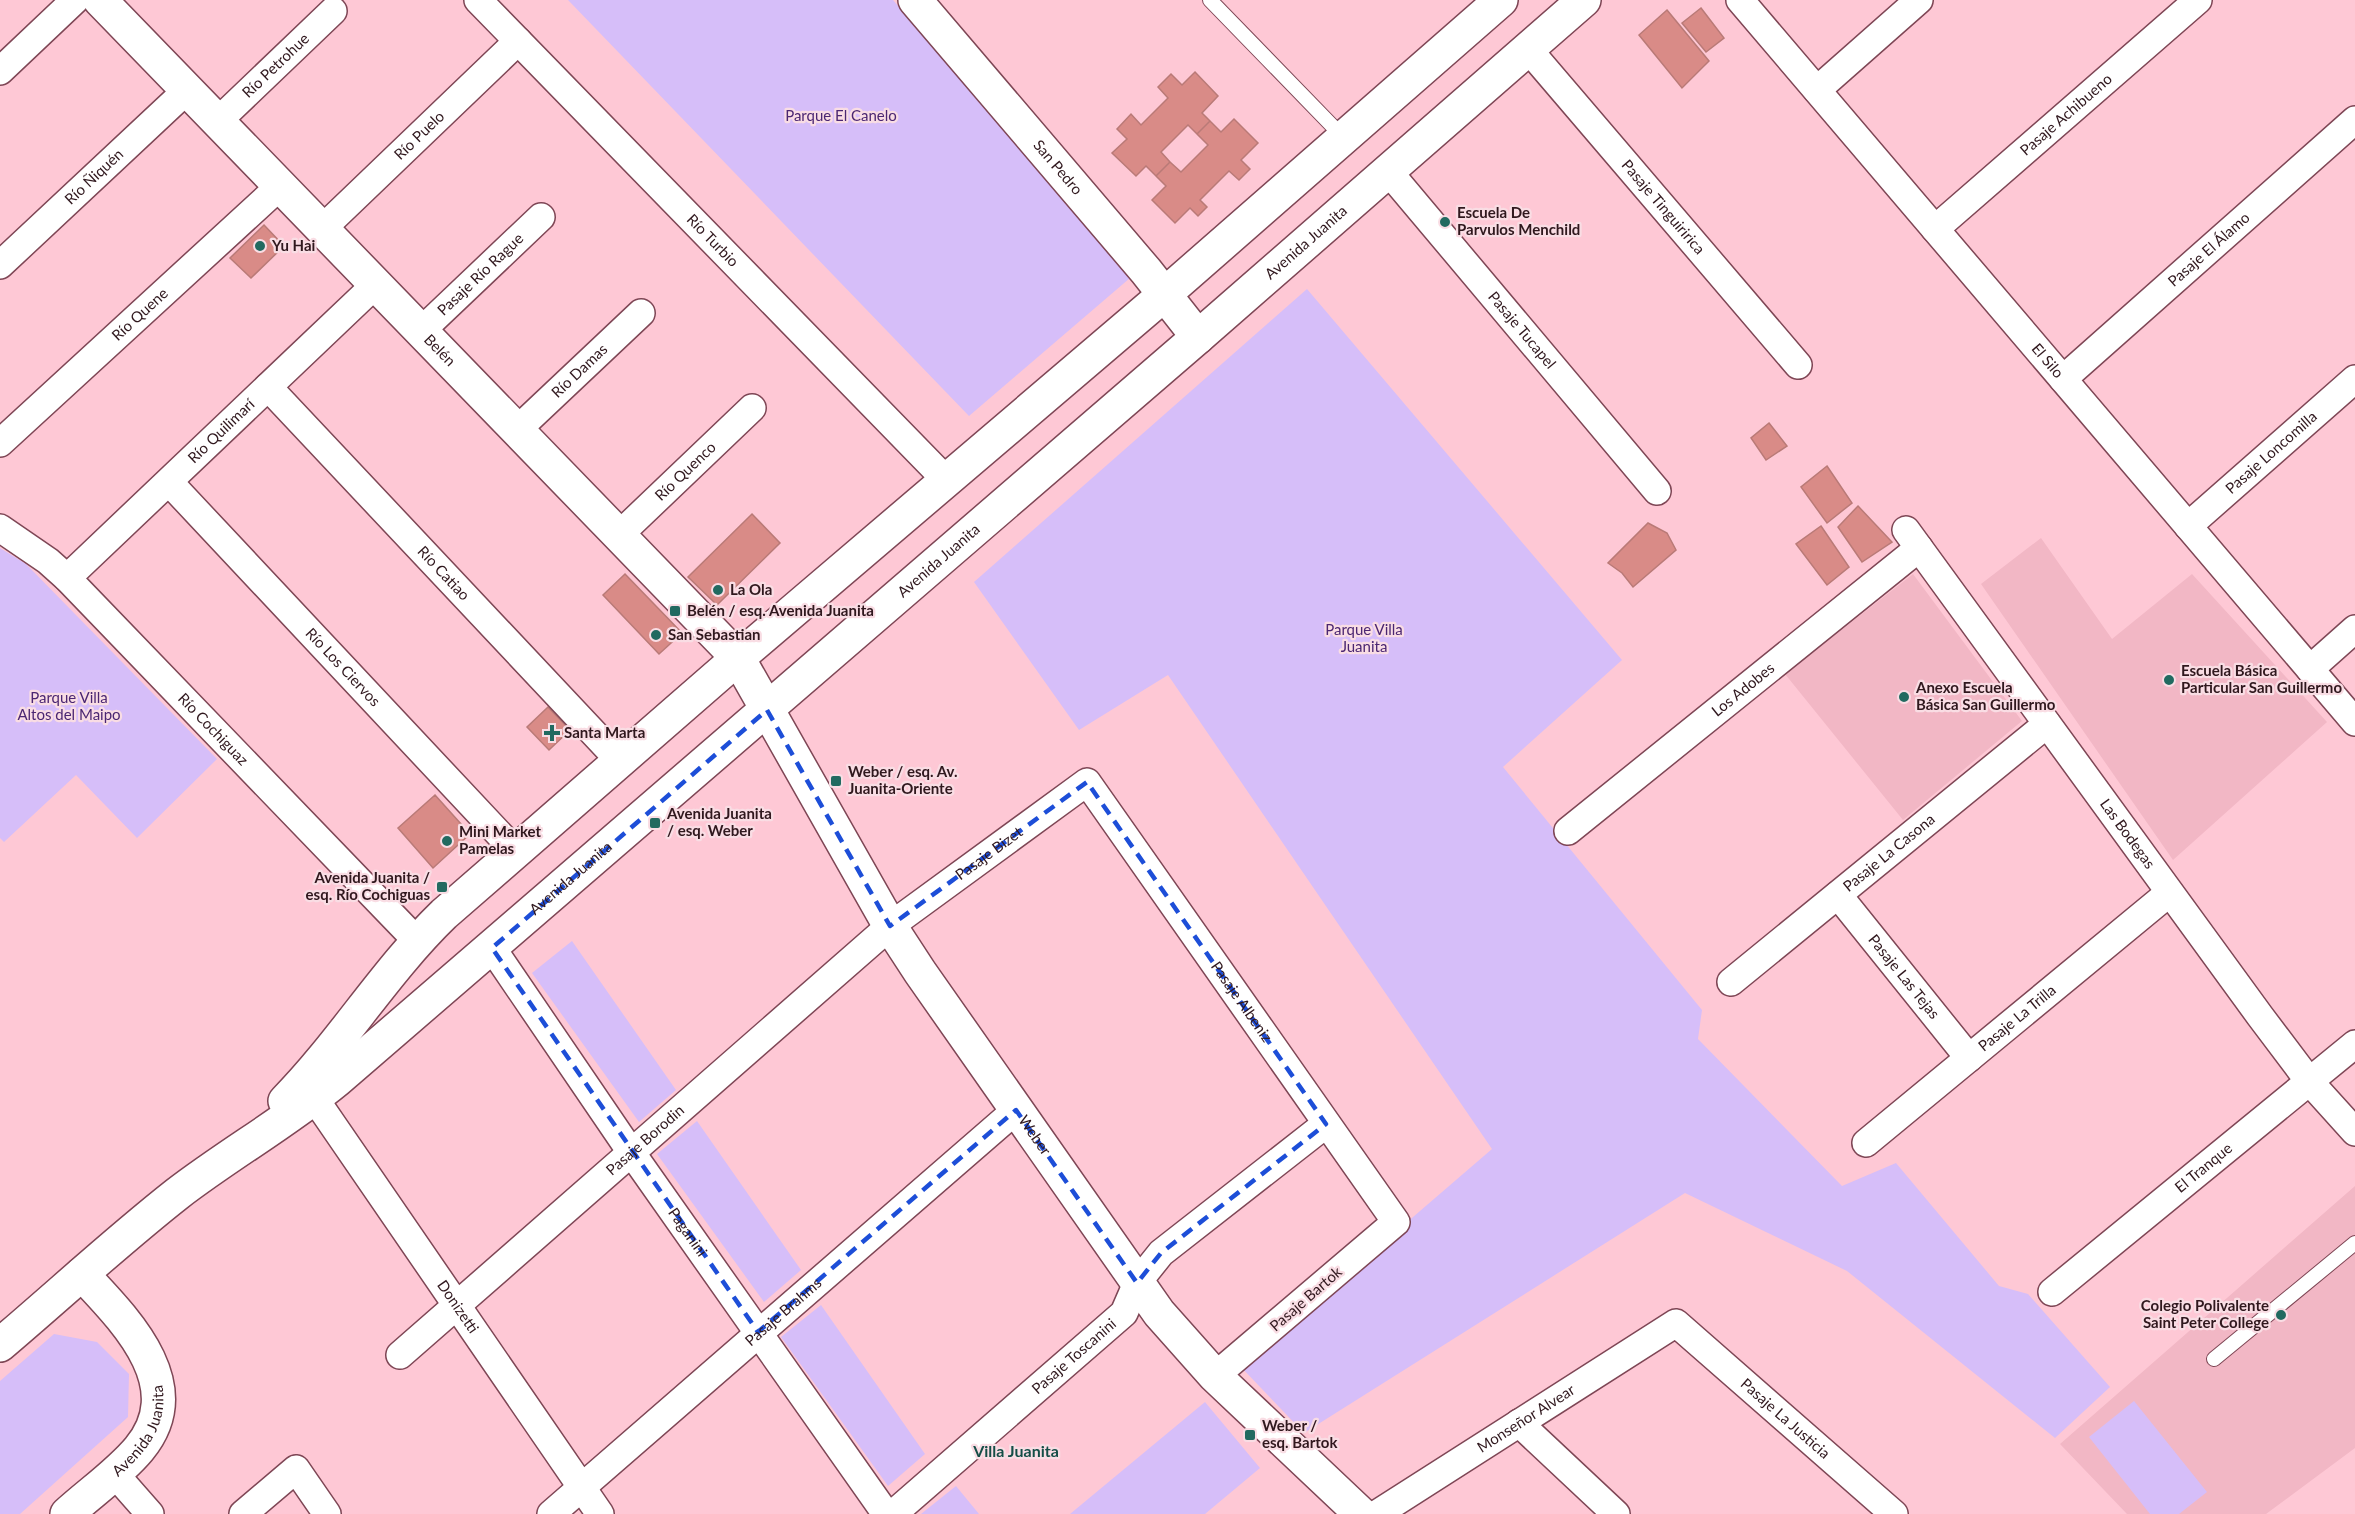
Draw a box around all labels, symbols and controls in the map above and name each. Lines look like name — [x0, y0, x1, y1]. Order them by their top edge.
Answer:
street label: Río Petrohue — [238, 29, 312, 101]
street label: Pasaje Achibueno — [2016, 69, 2115, 159]
park label: Parque El Canelo — [785, 106, 897, 124]
street label: Río Puelo — [390, 107, 448, 163]
street label: San Pedro — [1030, 136, 1087, 198]
street label: Río Ñiquén — [61, 145, 126, 208]
street label: Pasaje Tinguiririca — [1619, 156, 1709, 257]
street label: Avenida Juanita — [1261, 201, 1350, 283]
place label: Escuela De Parvulos Menchild — [1457, 203, 1580, 238]
street label: Pasaje El Álamo — [2164, 208, 2253, 290]
street label: Río Turbio — [684, 210, 743, 270]
marker: Escuela De Parvulos Menchild — [1438, 215, 1452, 229]
street label: Pasaje Río Rague — [433, 229, 527, 319]
place label: Yu Hai — [271, 236, 315, 254]
marker: Yu Hai — [253, 239, 267, 253]
street label: Río Quene — [108, 284, 171, 344]
street label: Pasaje Tucapel — [1485, 287, 1560, 372]
street label: Belén — [421, 330, 460, 369]
street label: El Silo — [2028, 339, 2068, 381]
street label: Río Damas — [547, 340, 611, 401]
street label: Río Quilimarí — [184, 394, 259, 466]
street label: Pasaje Loncomilla — [2221, 407, 2320, 497]
street label: Río Quenco — [651, 438, 719, 504]
street label: Avenida Juanita — [893, 519, 983, 600]
street label: Río Catiao — [414, 542, 474, 604]
place label: La Ola — [730, 580, 772, 598]
marker: La Ola — [711, 583, 725, 597]
place label: Belén / esq. Avenida Juanita — [687, 601, 874, 619]
marker: Belén / esq. Avenida Juanita — [668, 604, 682, 618]
park label: Parque Villa Juanita — [1325, 620, 1403, 655]
street label: Río Los Ciervos — [302, 624, 385, 710]
place label: San Sebastian — [668, 625, 761, 643]
marker: San Sebastian — [649, 628, 663, 642]
street label: Los Adobes — [1708, 658, 1777, 720]
place label: Escuela Básica Particular San Guillermo — [2181, 661, 2342, 696]
marker: Escuela Básica Particular San Guillermo — [2162, 673, 2176, 687]
place label: Anexo Escuela Básica San Guillermo — [1915, 678, 2056, 713]
park label: Parque Villa Altos del Maipo — [17, 688, 121, 723]
street label: Río Cochiguaz — [175, 689, 253, 769]
marker: Anexo Escuela Básica San Guillermo — [1897, 690, 1911, 704]
place label: Santa Marta — [564, 723, 645, 741]
marker: Santa Marta — [545, 726, 559, 740]
place label: Weber / esq. Av. Juanita-Oriente — [848, 762, 958, 797]
marker: Weber / esq. Av. Juanita-Oriente — [829, 774, 843, 788]
street label: Las Bodegas — [2097, 795, 2160, 872]
place label: Avenida Juanita / esq. Weber — [666, 804, 772, 839]
street label: Pasaje La Casona — [1839, 810, 1938, 895]
marker: Avenida Juanita / esq. Weber — [648, 816, 662, 830]
place label: Mini Market Pamelas — [459, 822, 542, 857]
street label: Pasaje Bizet — [951, 822, 1026, 883]
marker: Mini Market Pamelas — [440, 834, 454, 848]
street label: Avenida Juanita — [525, 837, 615, 918]
place label: Avenida Juanita / esq. Río Cochiguas — [306, 868, 430, 903]
marker: Avenida Juanita / esq. Río Cochiguas — [435, 880, 449, 894]
street label: Pasaje Las Tejas — [1865, 930, 1944, 1022]
street label: Pasaje Albeniz — [1208, 958, 1277, 1045]
street label: Pasaje La Trilla — [1974, 980, 2059, 1055]
street label: Pasaje Borodin — [602, 1101, 687, 1178]
street label: Weber — [1015, 1111, 1056, 1159]
street label: El Tranque — [2171, 1138, 2235, 1196]
street label: Paganini — [665, 1204, 712, 1260]
street label: Pasaje Bartok — [1266, 1262, 1345, 1334]
street label: Pasaje Brahms — [741, 1273, 825, 1349]
street label: Donizetti — [434, 1276, 483, 1336]
place label: Colegio Polivalente Saint Peter College — [2141, 1296, 2269, 1331]
marker: Colegio Polivalente Saint Peter College — [2274, 1308, 2288, 1322]
street label: Pasaje Toscanini — [1028, 1314, 1119, 1397]
street label: Pasaje La Justicia — [1738, 1374, 1834, 1462]
street label: Monseñor Alvear — [1473, 1380, 1578, 1456]
street label: Avenida Juanita — [108, 1384, 166, 1480]
place label: Weber / esq. Bartok — [1262, 1416, 1338, 1451]
marker: Weber / esq. Bartok — [1243, 1428, 1257, 1442]
district label: Villa Juanita — [972, 1441, 1059, 1460]

